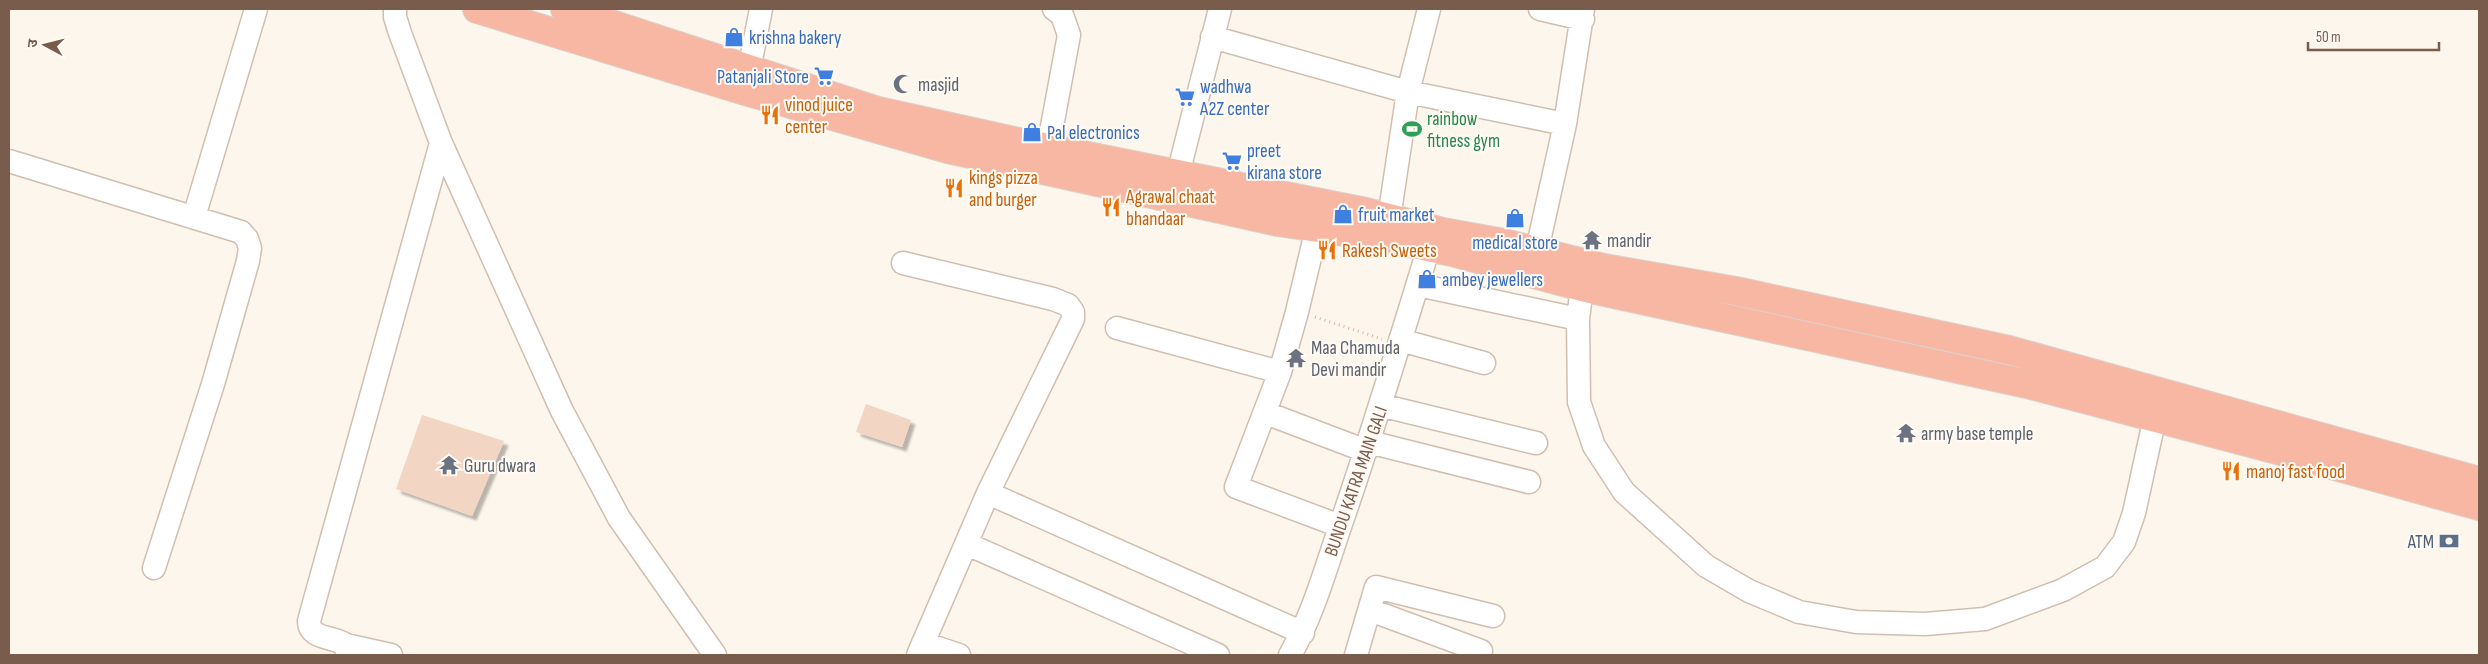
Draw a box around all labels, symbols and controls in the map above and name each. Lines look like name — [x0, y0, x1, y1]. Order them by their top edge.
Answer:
north arrow — [20, 20, 70, 70]
scale bar — [2308, 20, 2439, 52]
shop icon: krishna bakery — [723, 26, 745, 48]
place label: krishna bakery — [749, 27, 842, 50]
text: 50 m — [2316, 28, 2341, 47]
text: उ — [24, 38, 42, 49]
supermarket icon: Patanjali Store — [813, 65, 835, 87]
place label: Patanjali Store — [717, 66, 809, 89]
mosque icon: masjid — [892, 73, 914, 95]
place label: masjid — [918, 74, 959, 97]
place label: wadhwa A2Z center — [1199, 76, 1270, 121]
supermarket icon: wadhwa A2Z center — [1174, 86, 1196, 108]
place label: vinod juice center — [785, 94, 853, 139]
restaurant icon: vinod juice center — [759, 104, 781, 126]
place label: rainbow fitness gym — [1427, 108, 1500, 153]
sports icon: rainbow fitness gym — [1401, 118, 1423, 140]
shop icon: Pal electronics — [1021, 121, 1043, 143]
place label: Pal electronics — [1047, 122, 1140, 145]
place label: preet kirana store — [1247, 140, 1322, 185]
supermarket icon: preet kirana store — [1221, 150, 1243, 172]
place label: kings pizza and burger — [969, 167, 1038, 212]
restaurant icon: kings pizza and burger — [943, 177, 965, 199]
place label: Agrawal chaat bhandaar — [1125, 186, 1215, 231]
restaurant icon: Agrawal chaat bhandaar — [1100, 196, 1122, 218]
shop icon: fruit market — [1332, 203, 1354, 225]
place label: fruit market — [1358, 204, 1435, 227]
shop icon: medical store — [1504, 207, 1526, 229]
temple icon: mandir — [1581, 229, 1603, 251]
place label: mandir — [1607, 230, 1652, 253]
place label: medical store — [1472, 232, 1558, 255]
restaurant icon: Rakesh Sweets — [1316, 239, 1338, 261]
place label: Rakesh Sweets — [1342, 240, 1437, 263]
shop icon: ambey jewellers — [1416, 268, 1438, 290]
place label: ambey jewellers — [1442, 269, 1543, 292]
place label: Maa Chamuda Devi mandir — [1311, 337, 1400, 382]
temple icon: Maa Chamuda Devi mandir — [1285, 347, 1307, 369]
street label: BUNDU KATRA MAIN GALI — [1320, 403, 1393, 560]
temple icon: army base temple — [1895, 422, 1917, 444]
place label: army base temple — [1921, 423, 2033, 446]
temple icon: Guru dwara — [438, 454, 460, 476]
place label: Guru dwara — [464, 455, 536, 478]
restaurant icon: manoj fast food — [2220, 460, 2242, 482]
place label: manoj fast food — [2246, 461, 2345, 484]
bank icon: ATM — [2438, 530, 2460, 552]
place label: ATM — [2407, 531, 2434, 554]

